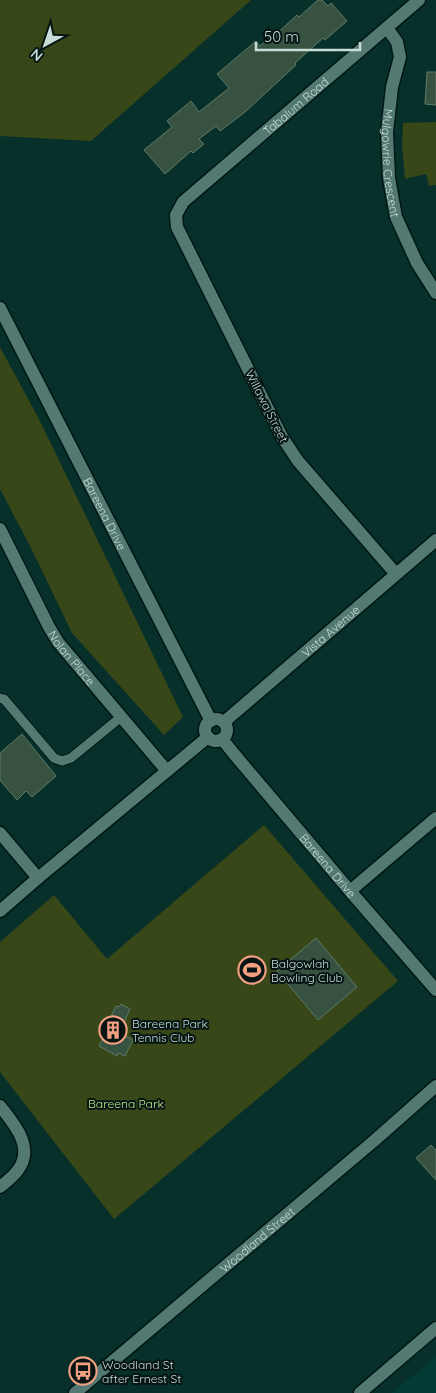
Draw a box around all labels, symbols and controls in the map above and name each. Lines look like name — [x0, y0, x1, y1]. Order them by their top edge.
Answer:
north arrow — [20, 20, 70, 70]
scale bar — [256, 20, 360, 52]
text: 50 m — [264, 27, 299, 46]
text: N — [27, 45, 46, 65]
street label: Tabalum Road — [260, 74, 331, 138]
street label: Mulgowrie Crescent — [379, 108, 403, 218]
street label: Willawa Street — [242, 367, 292, 445]
street label: Bareena Drive — [80, 475, 130, 553]
street label: Vista Avenue — [298, 602, 363, 660]
street label: Nolan Place — [45, 628, 99, 688]
street label: Bareena Drive — [297, 830, 360, 901]
sports icon: Balgowlah Bowling Club — [237, 955, 267, 985]
place label: Balgowlah Bowling Club — [271, 956, 343, 985]
building icon: Bareena Park Tennis Club — [98, 1015, 128, 1045]
place label: Bareena Park Tennis Club — [132, 1016, 208, 1045]
park label: Bareena Park — [88, 1096, 164, 1111]
street label: Woodland Street — [216, 1204, 298, 1275]
bus stop icon: Woodland St after Ernest St — [68, 1356, 98, 1386]
place label: Woodland St after Ernest St — [102, 1357, 181, 1386]

